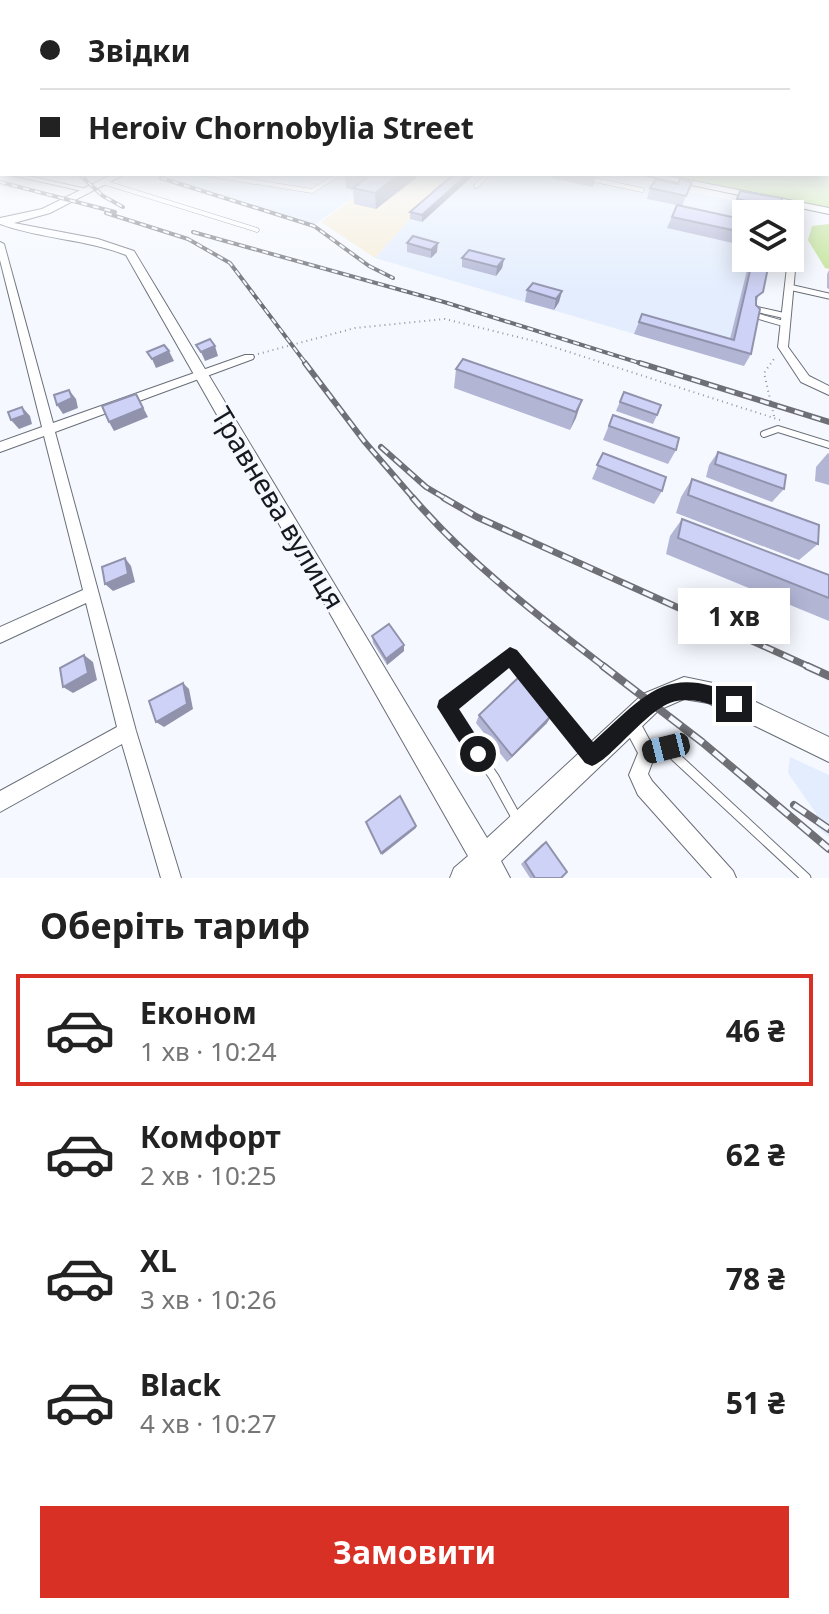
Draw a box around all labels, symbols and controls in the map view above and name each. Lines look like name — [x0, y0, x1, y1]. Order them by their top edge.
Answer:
text: Звідки — [88, 30, 191, 71]
text: Heroiv Chornobylia Street — [88, 107, 474, 148]
map controls — [732, 200, 804, 272]
button: layers — [732, 200, 804, 272]
street label: Травнева вулиця — [203, 399, 354, 616]
callout: 1 хв — [678, 588, 790, 644]
text: 1 хв — [708, 598, 760, 634]
route end — [716, 686, 752, 722]
car — [640, 731, 692, 765]
route start — [460, 736, 496, 772]
text: Оберіть тариф — [40, 901, 310, 950]
text: Економ — [140, 992, 257, 1033]
icon: car — [44, 994, 116, 1066]
text: 46 ₴ — [726, 1010, 785, 1051]
text: 1 хв · 10:24 — [140, 1033, 277, 1069]
text: Комфорт — [140, 1116, 281, 1157]
icon: car — [44, 1118, 116, 1190]
text: 62 ₴ — [726, 1134, 785, 1175]
text: 2 хв · 10:25 — [140, 1157, 277, 1193]
text: XL — [140, 1240, 177, 1281]
icon: car — [44, 1242, 116, 1314]
text: 78 ₴ — [726, 1258, 785, 1299]
text: 3 хв · 10:26 — [140, 1281, 277, 1317]
text: Black — [140, 1364, 221, 1405]
icon: car — [44, 1366, 116, 1438]
text: 51 ₴ — [726, 1382, 785, 1423]
text: 4 хв · 10:27 — [140, 1405, 277, 1441]
button: Замовити — [40, 1506, 789, 1598]

